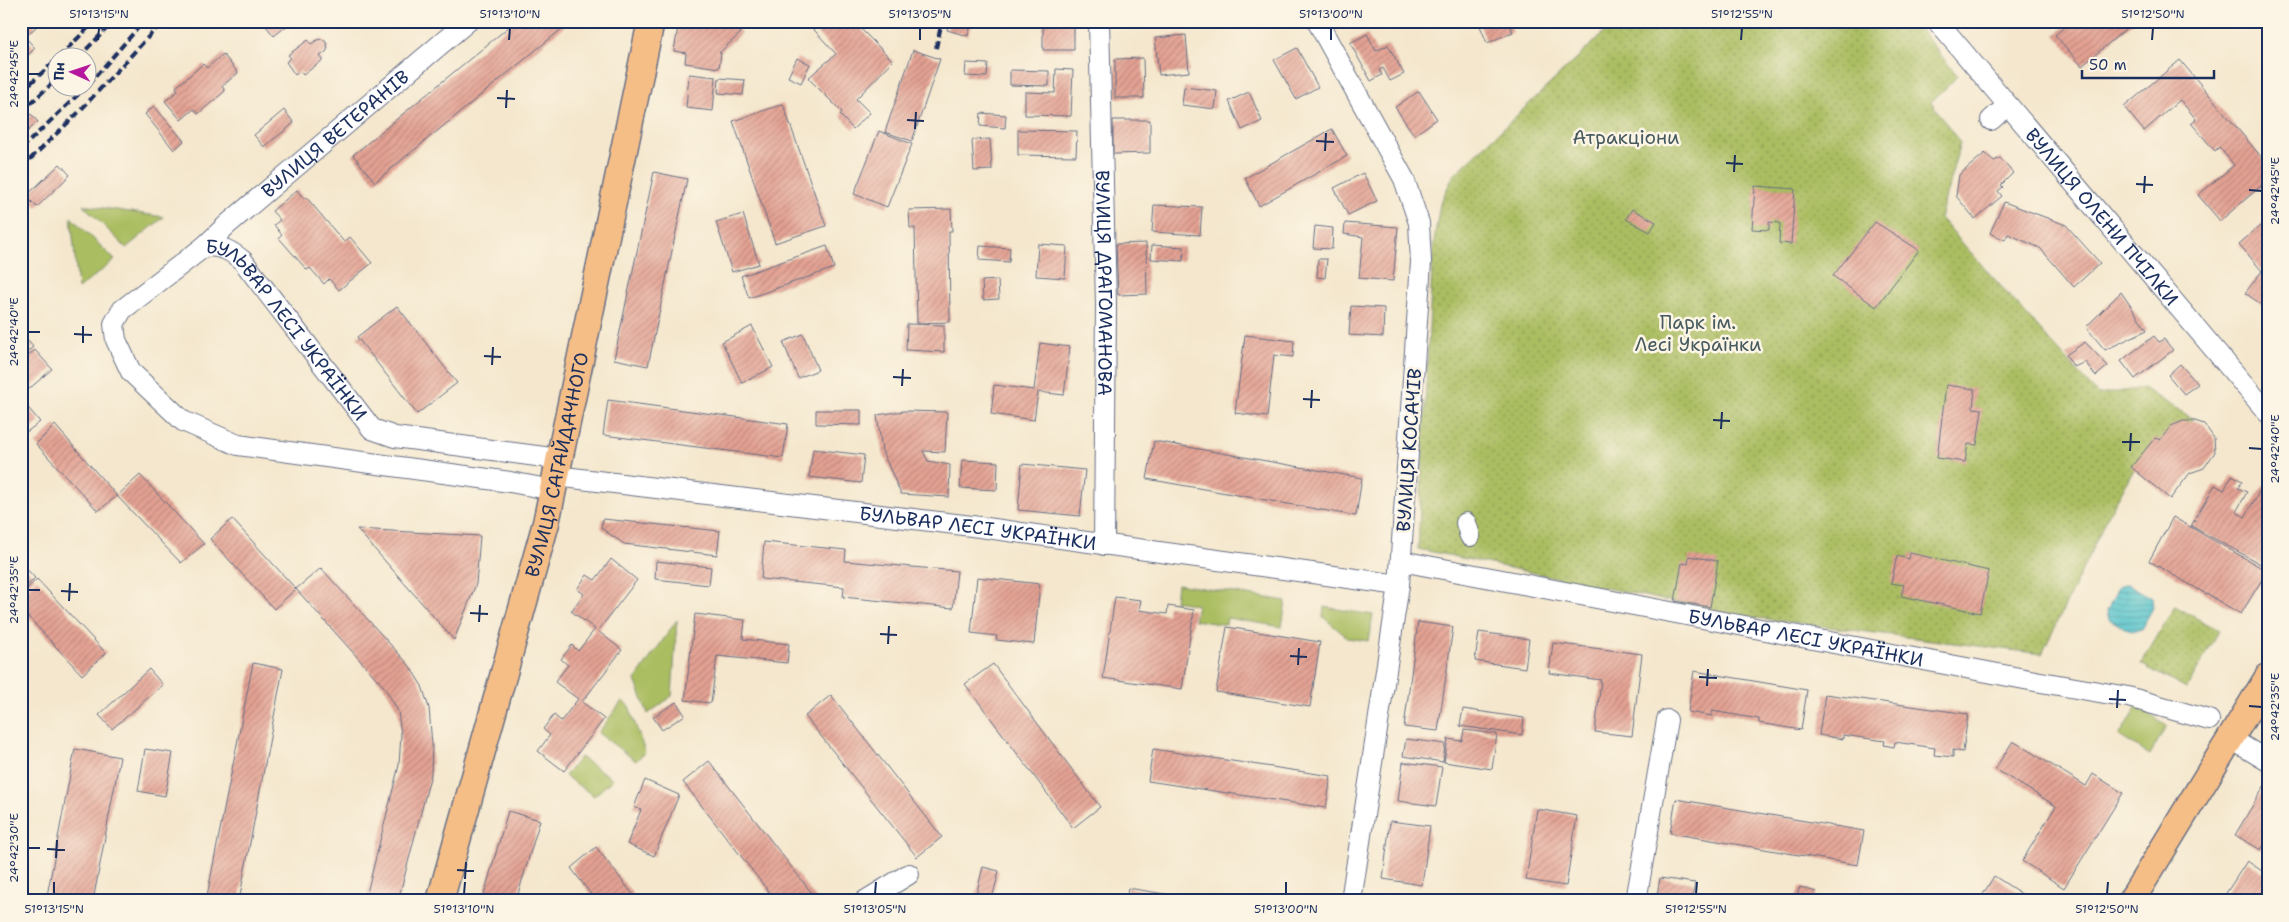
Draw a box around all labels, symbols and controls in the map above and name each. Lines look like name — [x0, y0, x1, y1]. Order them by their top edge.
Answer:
text: 51°13'15"N — [69, 6, 129, 22]
text: 51°13'10"N — [480, 6, 540, 22]
text: 51°13'05"N — [889, 6, 951, 22]
text: 51°13'00"N — [1299, 6, 1363, 22]
text: 51°12'55"N — [1711, 6, 1773, 22]
text: 51°12'50"N — [2121, 6, 2185, 22]
text: 24°42'45"E — [6, 40, 22, 108]
north arrow — [48, 48, 98, 98]
scale bar — [2082, 48, 2214, 80]
text: 50 m — [2089, 55, 2127, 75]
text: Пн — [50, 62, 68, 81]
street label: ВУЛИЦЯ ВЕТЕРАНІВ — [256, 64, 414, 203]
street label: ВУЛИЦЯ ОЛЕНИ ПЧІЛКИ — [2020, 123, 2184, 311]
park label: Атракціони — [1572, 125, 1680, 150]
text: 24°42'45"E — [2267, 157, 2283, 225]
street label: ВУЛИЦЯ ДРАГОМАНОВА — [1090, 170, 1119, 396]
street label: БУЛЬВАР ЛЕСІ УКРАЇНКИ — [204, 233, 373, 425]
text: 24°42'40"E — [6, 297, 22, 367]
park label: Парк ім. Лесі Українки — [1635, 310, 1761, 357]
street label: ВУЛИЦЯ САГАЙДАЧНОГО — [519, 350, 594, 580]
street label: ВУЛИЦЯ КОСАЧІВ — [1391, 367, 1427, 533]
text: 24°42'40"E — [2267, 414, 2283, 484]
street label: БУЛЬВАР ЛЕСІ УКРАЇНКИ — [858, 500, 1098, 556]
text: 24°42'35"E — [6, 556, 22, 624]
street label: БУЛЬВАР ЛЕСІ УКРАЇНКИ — [1686, 603, 1926, 672]
text: 24°42'35"E — [2267, 673, 2283, 741]
text: 24°42'30"E — [6, 813, 22, 883]
text: 51°13'15"N — [24, 901, 84, 917]
text: 51°13'10"N — [434, 901, 494, 917]
text: 51°13'05"N — [844, 901, 906, 917]
text: 51°13'00"N — [1254, 901, 1318, 917]
text: 51°12'55"N — [1665, 901, 1727, 917]
text: 51°12'50"N — [2075, 901, 2139, 917]

